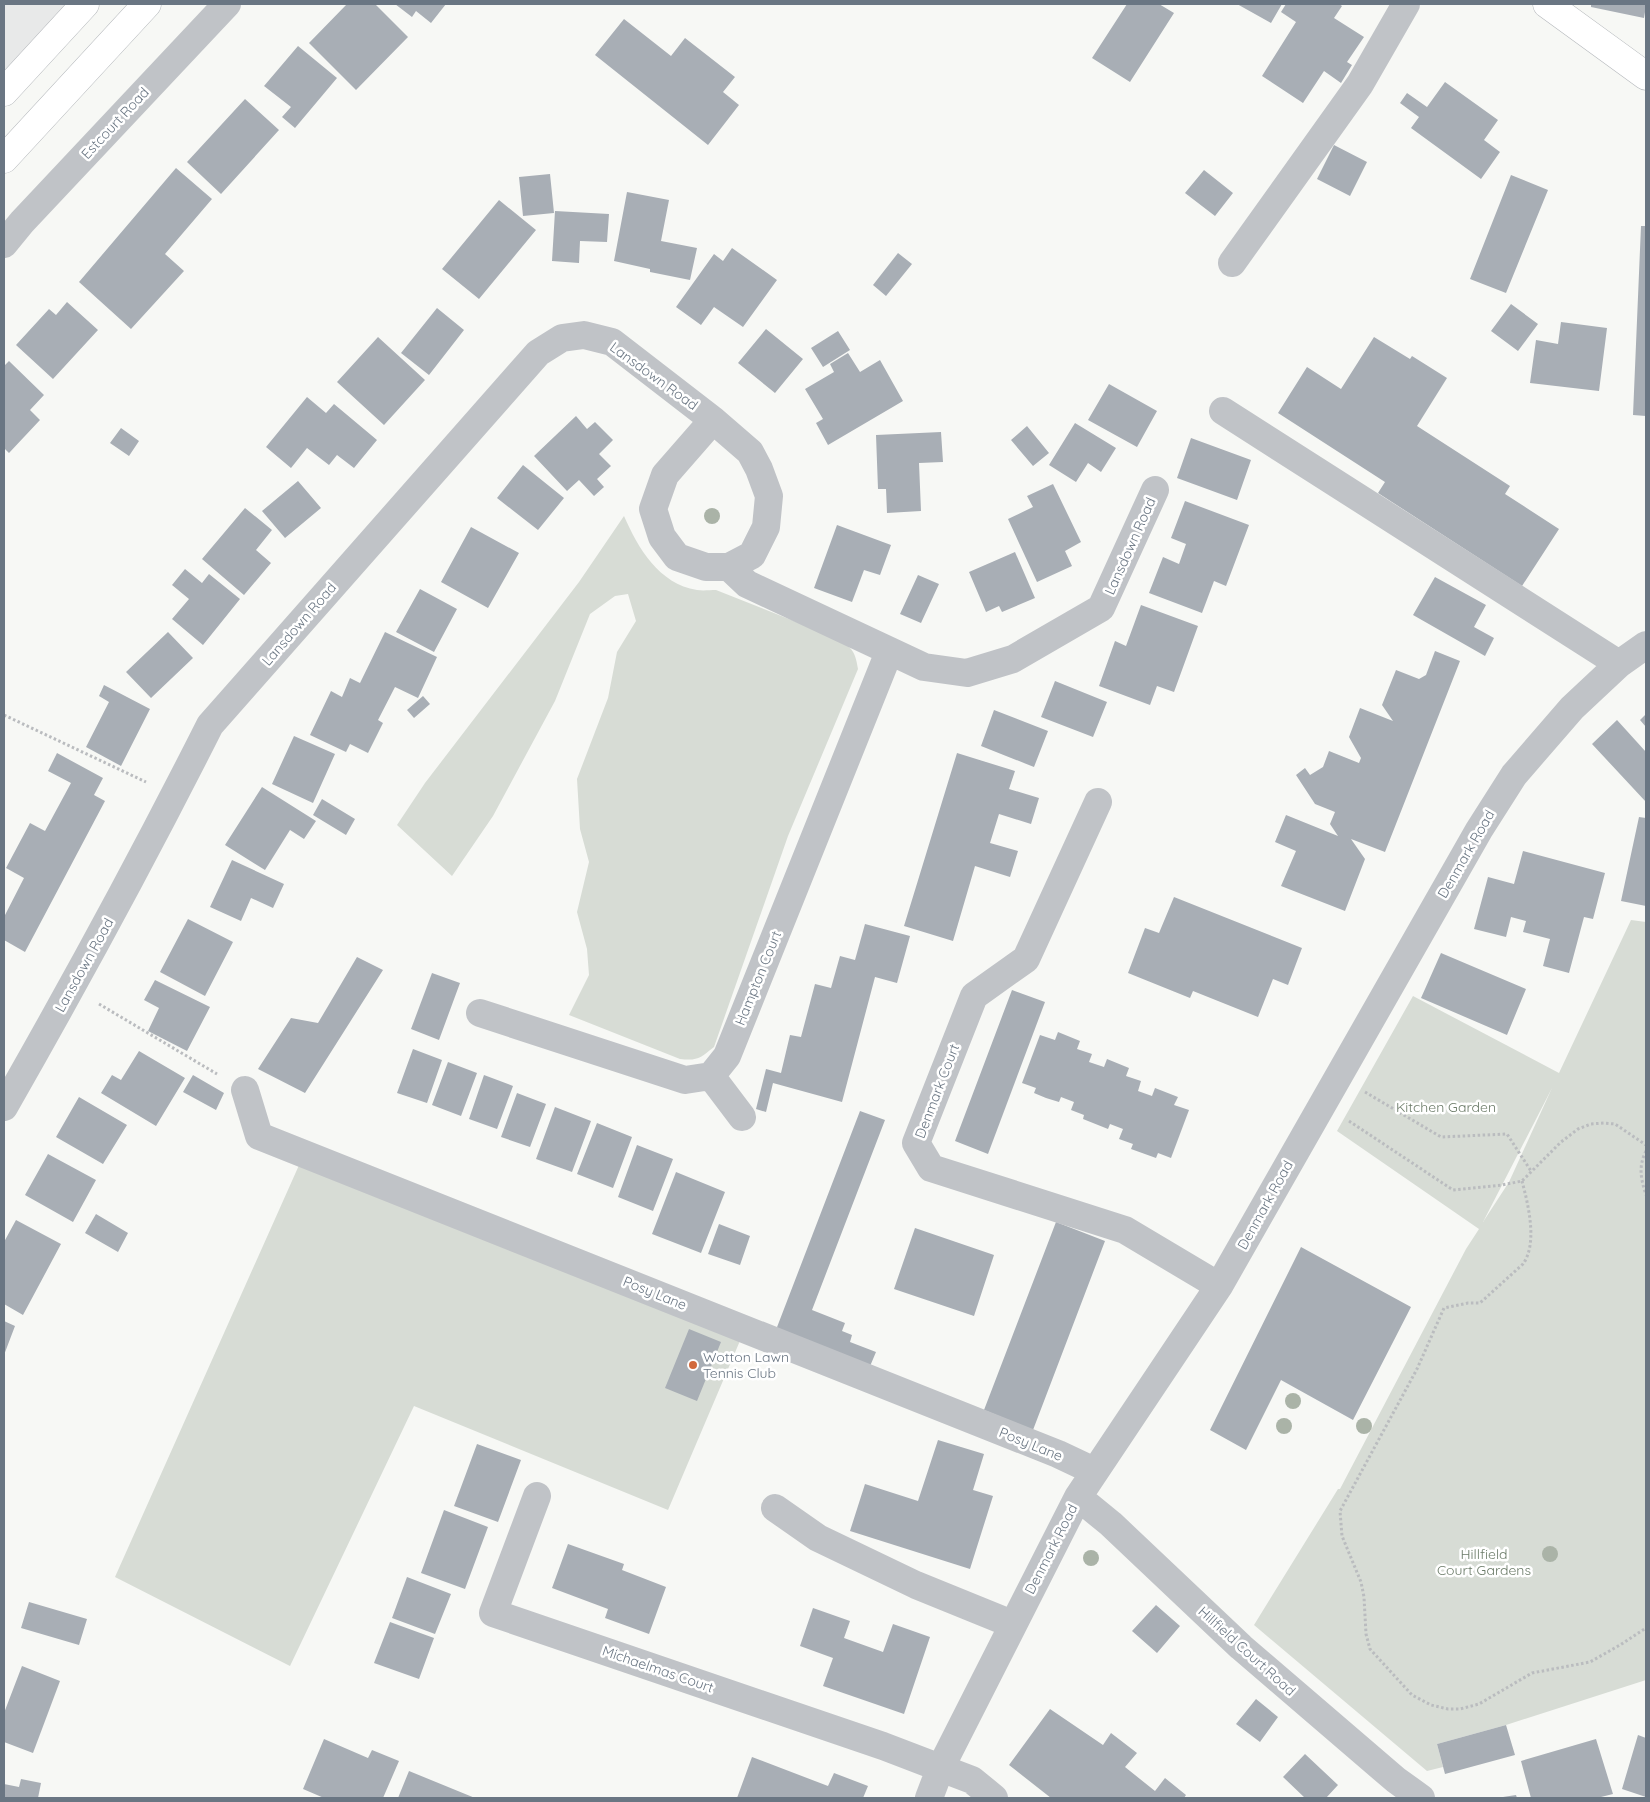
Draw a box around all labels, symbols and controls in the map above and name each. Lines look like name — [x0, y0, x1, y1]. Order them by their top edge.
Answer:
street label: Estcourt Road — [77, 83, 153, 163]
street label: Lansdown Road — [606, 338, 702, 414]
street label: Lansdown Road — [1100, 495, 1160, 597]
street label: Lansdown Road — [258, 579, 340, 669]
street label: Denmark Road — [1433, 807, 1499, 901]
street label: Lansdown Road — [51, 915, 117, 1015]
street label: Hampton Court — [731, 928, 785, 1028]
street label: Denmark Court — [911, 1041, 963, 1141]
park label: Kitchen Garden — [1396, 1098, 1496, 1116]
street label: Denmark Road — [1233, 1157, 1297, 1253]
street label: Posy Lane — [621, 1272, 689, 1314]
place label: Wotton Lawn Tennis Club — [703, 1348, 789, 1382]
marker: Wotton Lawn Tennis Club — [687, 1359, 699, 1371]
street label: Posy Lane — [997, 1423, 1065, 1465]
street label: Denmark Road — [1021, 1501, 1081, 1597]
park label: Hillfield Court Gardens — [1437, 1545, 1531, 1579]
street label: Hillfield Court Road — [1194, 1602, 1300, 1700]
street label: Michaelmas Court — [600, 1641, 716, 1697]

